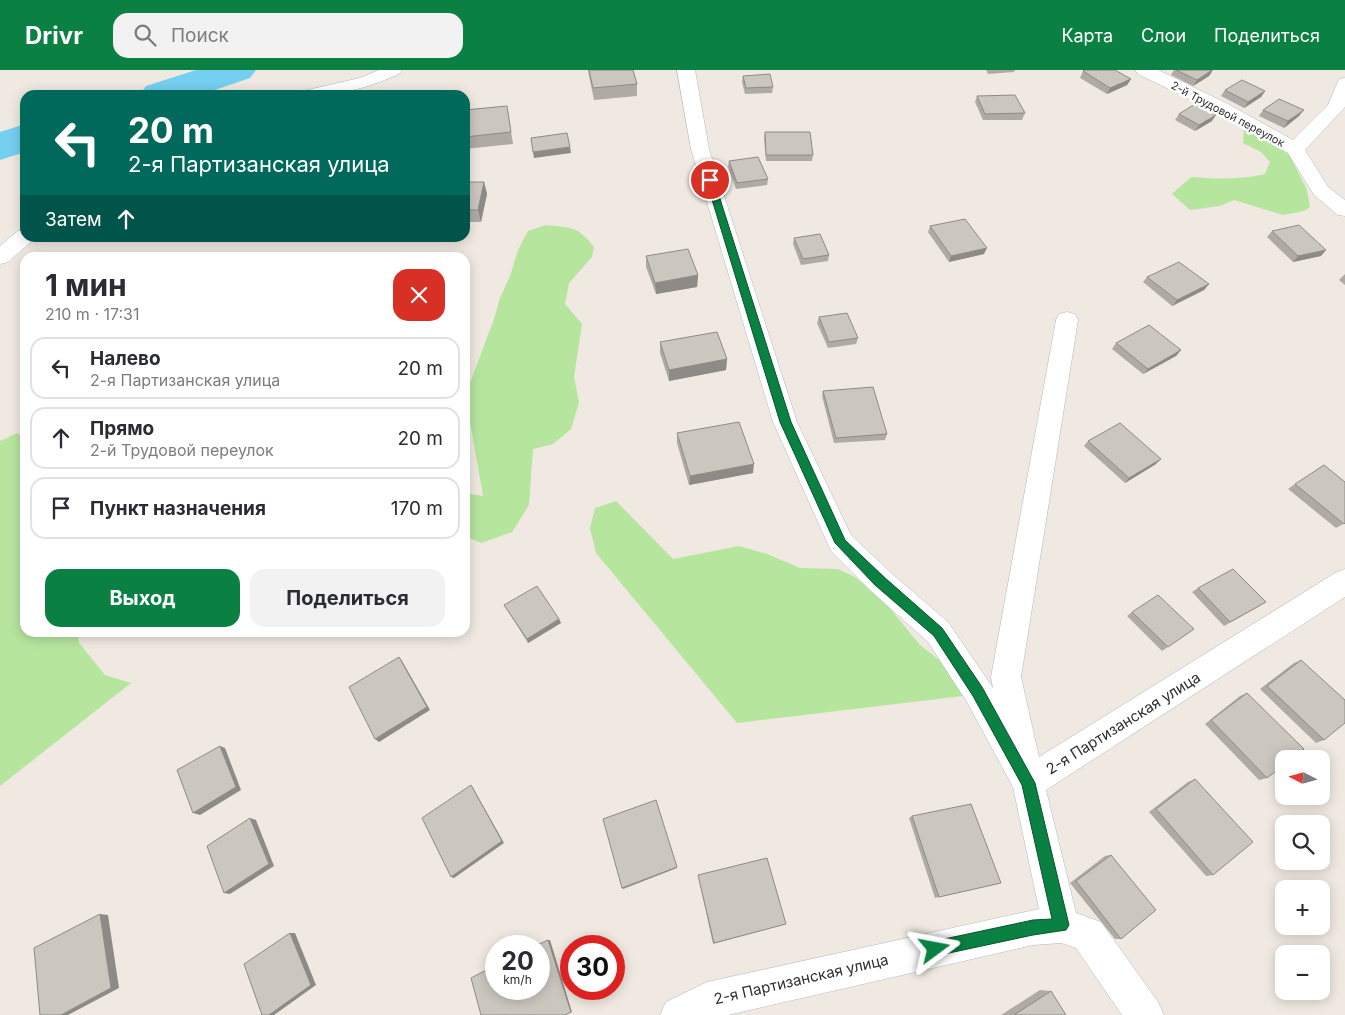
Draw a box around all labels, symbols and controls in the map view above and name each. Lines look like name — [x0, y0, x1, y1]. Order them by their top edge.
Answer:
search box — [113, 13, 463, 58]
text: Drivr — [25, 21, 83, 50]
icon: search — [131, 21, 159, 49]
text: Поиск — [171, 24, 229, 47]
text: Карта — [1061, 25, 1113, 46]
text: Слои — [1141, 25, 1186, 46]
text: Поделиться — [1214, 25, 1320, 46]
street label: 2-й Трудовой переулок — [1169, 78, 1287, 150]
text: 20 m — [128, 109, 214, 151]
icon: left — [45, 110, 110, 175]
text: 2-я Партизанская улица — [128, 151, 390, 177]
pin — [689, 159, 731, 201]
icon: arrive — [696, 166, 724, 194]
icon: ahead — [112, 205, 140, 233]
text: Затем — [45, 208, 102, 231]
text: 1 мин — [45, 267, 127, 303]
button: close — [393, 269, 445, 321]
text: 210 m · 17:31 — [45, 304, 140, 324]
text: Налево — [90, 347, 161, 370]
icon: left — [47, 354, 75, 382]
text: 20 m — [397, 357, 443, 380]
text: 2-я Партизанская улица — [90, 370, 280, 390]
text: Прямо — [90, 417, 154, 440]
icon: ahead — [47, 424, 75, 452]
text: 20 m — [397, 427, 443, 450]
text: 2-й Трудовой переулок — [90, 440, 274, 460]
icon: arrive — [47, 494, 75, 522]
text: Пункт назначения — [90, 497, 266, 520]
text: 170 m — [391, 497, 443, 520]
button: Выход — [45, 569, 240, 627]
button: Поделиться — [250, 569, 445, 627]
street label: 2-я Партизанская улица — [1042, 668, 1204, 778]
north arrow — [1275, 750, 1330, 805]
map controls — [1275, 750, 1330, 1000]
button: search — [1275, 815, 1330, 870]
button: + — [1275, 880, 1330, 935]
position arrow — [908, 922, 960, 974]
speed limit sign: 30 — [560, 935, 625, 1000]
button: − — [1275, 945, 1330, 1000]
text: 20 — [501, 946, 534, 976]
street label: 2-я Партизанская улица — [712, 950, 890, 1008]
text: km/h — [503, 972, 532, 987]

